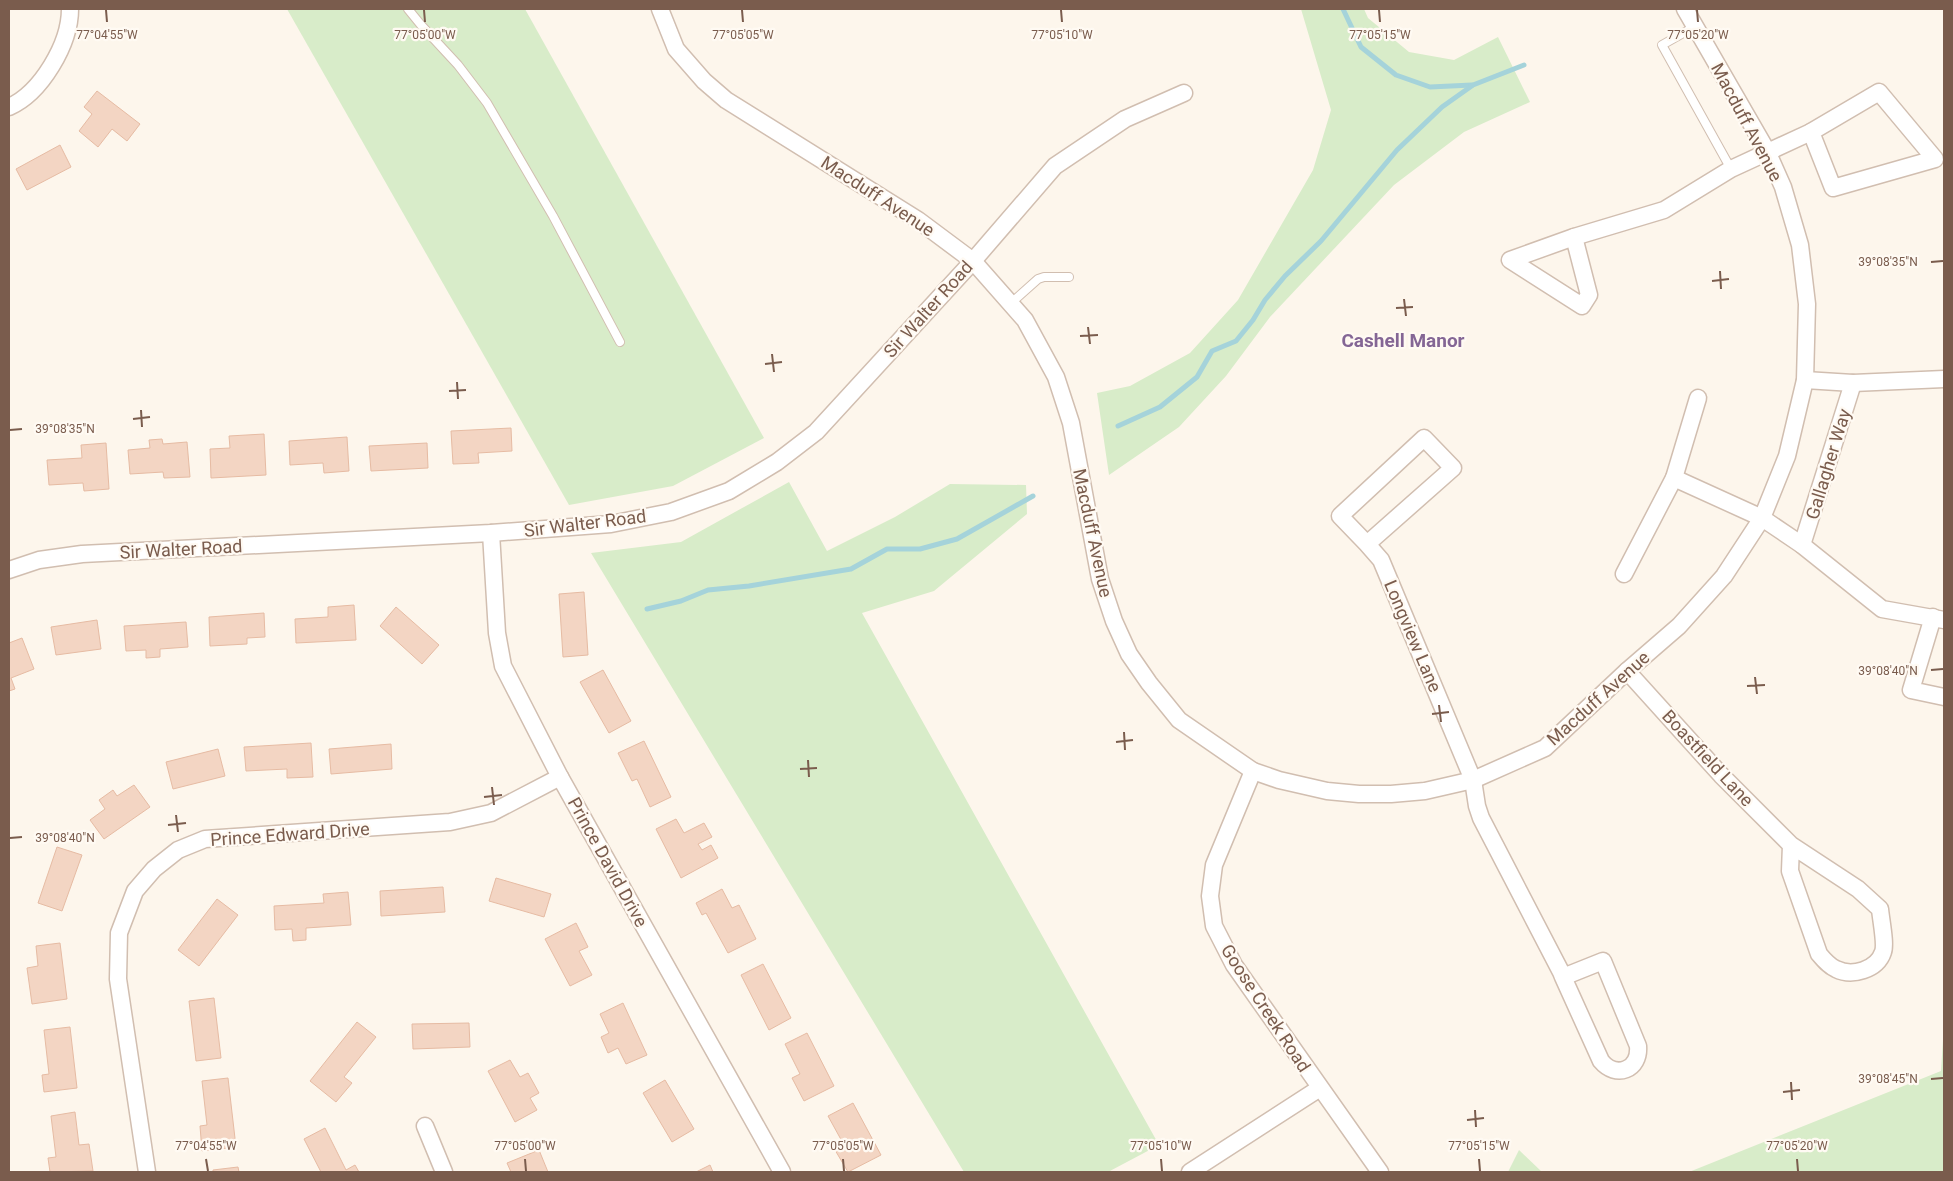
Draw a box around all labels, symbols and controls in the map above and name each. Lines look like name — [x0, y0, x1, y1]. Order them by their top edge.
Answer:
text: 77°04'55"W — [76, 28, 138, 42]
text: 77°05'00"W — [394, 28, 456, 42]
text: 77°05'05"W — [712, 28, 774, 42]
text: 77°05'10"W — [1031, 28, 1093, 42]
text: 77°05'15"W — [1349, 28, 1411, 42]
text: 77°05'20"W — [1667, 28, 1729, 42]
street label: Macduff Avenue — [1707, 59, 1787, 185]
street label: Macduff Avenue — [817, 152, 939, 240]
text: 39°08'35"N — [1858, 255, 1918, 269]
street label: Sir Walter Road — [879, 256, 977, 362]
district label: Cashell Manor — [1341, 329, 1465, 352]
street label: Gallagher Way — [1801, 406, 1855, 522]
text: 39°08'35"N — [35, 422, 95, 436]
street label: Macduff Avenue — [1069, 467, 1117, 599]
street label: Sir Walter Road — [523, 505, 647, 541]
street label: Sir Walter Road — [119, 535, 243, 563]
street label: Longview Lane — [1380, 577, 1446, 695]
street label: Macduff Avenue — [1542, 646, 1654, 750]
text: 39°08'40"N — [1858, 664, 1918, 678]
street label: Boastfield Lane — [1658, 706, 1758, 810]
street label: Prince David Drive — [564, 794, 652, 930]
street label: Prince Edward Drive — [210, 818, 370, 850]
text: 39°08'40"N — [35, 831, 95, 845]
street label: Goose Creek Road — [1217, 940, 1315, 1076]
text: 39°08'45"N — [1858, 1072, 1918, 1086]
text: 77°04'55"W — [175, 1139, 237, 1153]
text: 77°05'00"W — [494, 1139, 556, 1153]
text: 77°05'05"W — [812, 1139, 874, 1153]
text: 77°05'10"W — [1130, 1139, 1192, 1153]
text: 77°05'15"W — [1448, 1139, 1510, 1153]
text: 77°05'20"W — [1766, 1139, 1828, 1153]

